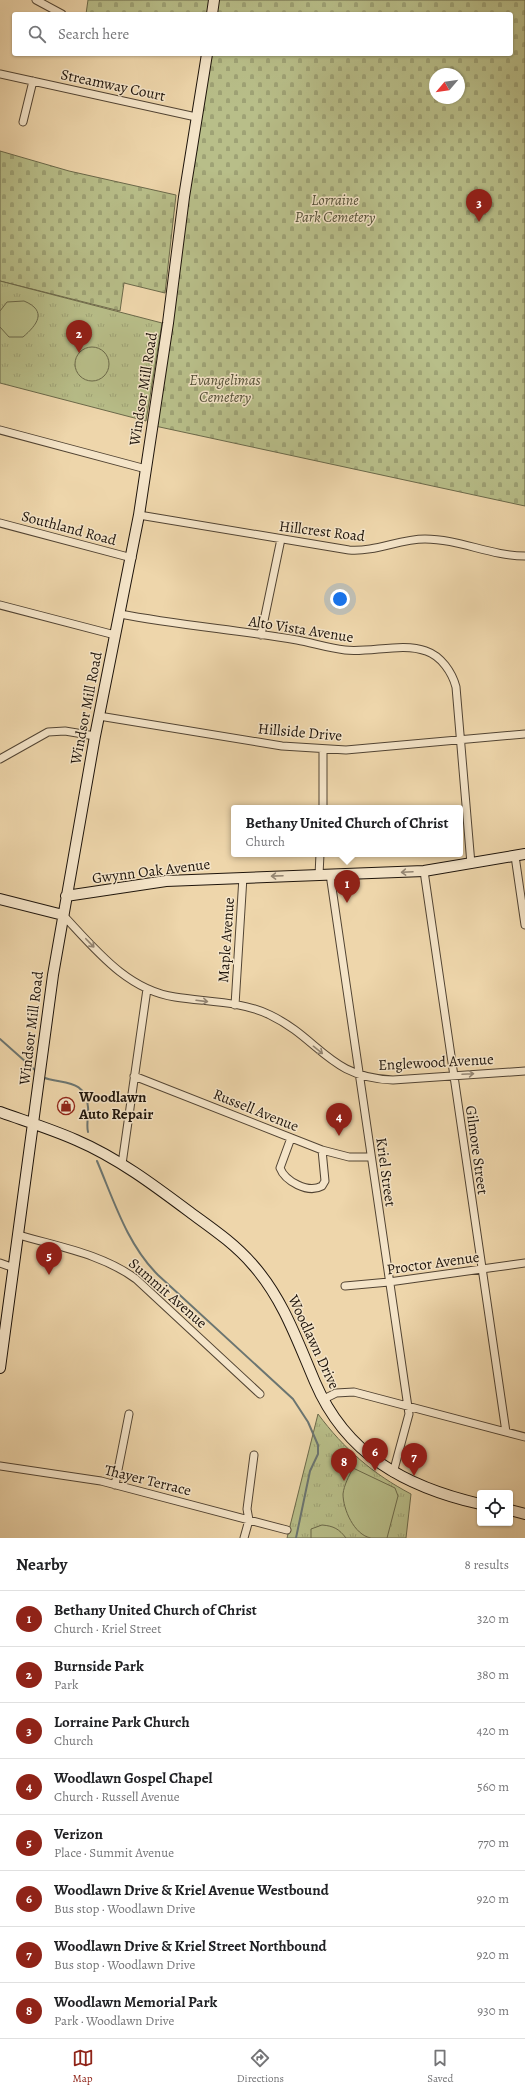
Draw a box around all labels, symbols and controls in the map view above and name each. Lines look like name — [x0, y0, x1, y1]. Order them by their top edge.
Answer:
search box — [12, 12, 513, 56]
icon: search — [26, 23, 48, 45]
text: Search here — [58, 24, 129, 44]
street label: Streamway Court — [59, 64, 167, 106]
north arrow — [429, 68, 465, 104]
pin: 3 — [466, 189, 492, 222]
park label: Lorraine Park Cemetery — [295, 190, 376, 227]
pin: 2 — [66, 320, 92, 353]
street label: Windsor Mill Road — [124, 330, 162, 448]
park label: Evangelimas Cemetery — [189, 370, 261, 407]
street label: Southland Road — [19, 506, 119, 550]
street label: Hillcrest Road — [278, 516, 367, 546]
your location — [330, 589, 350, 609]
street label: Alto Vista Avenue — [246, 611, 355, 647]
street label: Windsor Mill Road — [65, 649, 107, 767]
street label: Hillside Drive — [257, 718, 343, 746]
popup — [231, 805, 463, 857]
text: Bethany United Church of Christ — [246, 813, 448, 833]
text: Church — [246, 833, 285, 850]
street label: Gwynn Oak Avenue — [91, 854, 211, 888]
one-way arrow — [401, 868, 414, 876]
pin: 1 — [334, 870, 360, 903]
one-way arrow — [271, 872, 284, 879]
street label: Maple Avenue — [213, 896, 239, 983]
one-way arrow — [85, 938, 95, 948]
street label: Windsor Mill Road — [14, 969, 48, 1087]
one-way arrow — [195, 997, 208, 1005]
one-way arrow — [313, 1046, 324, 1055]
street label: Englewood Avenue — [378, 1049, 494, 1075]
one-way arrow — [461, 1071, 474, 1078]
street label: Russell Avenue — [210, 1084, 302, 1136]
place label: Woodlawn Auto Repair — [78, 1087, 154, 1124]
shop icon: Woodlawn Auto Repair — [56, 1096, 76, 1116]
pin: 4 — [326, 1103, 352, 1136]
street label: Gilmore Street — [461, 1104, 493, 1196]
street label: Kriel Street — [371, 1136, 401, 1208]
pin: 5 — [36, 1242, 62, 1275]
street label: Proctor Avenue — [385, 1247, 481, 1279]
street label: Summit Avenue — [125, 1253, 212, 1333]
street label: Woodlawn Drive — [283, 1291, 345, 1393]
pin: 6 — [362, 1438, 388, 1471]
pin: 7 — [401, 1443, 427, 1476]
pin: 8 — [331, 1448, 357, 1481]
street label: Thayer Terrace — [103, 1460, 194, 1500]
map controls — [477, 1490, 513, 1526]
button: locate — [477, 1490, 513, 1526]
text: Nearby — [16, 1553, 67, 1576]
text: 8 results — [465, 1556, 509, 1573]
text: Bethany United Church of Christ — [54, 1600, 257, 1620]
text: 1 — [27, 1610, 31, 1627]
text: 320 m — [477, 1610, 509, 1627]
text: Church · Kriel Street — [54, 1620, 161, 1637]
text: Burnside Park — [54, 1656, 144, 1676]
text: 2 — [26, 1666, 32, 1683]
text: 380 m — [477, 1666, 509, 1683]
text: Park — [54, 1676, 78, 1693]
text: Lorraine Park Church — [54, 1712, 190, 1732]
text: 3 — [26, 1722, 32, 1739]
text: 420 m — [477, 1722, 509, 1739]
text: Church — [54, 1732, 93, 1749]
text: Woodlawn Gospel Chapel — [54, 1768, 212, 1788]
text: 4 — [26, 1778, 32, 1795]
text: 560 m — [477, 1778, 509, 1795]
text: Church · Russell Avenue — [54, 1788, 180, 1805]
text: Verizon — [54, 1824, 103, 1844]
text: 5 — [26, 1834, 32, 1851]
text: 770 m — [478, 1834, 509, 1851]
text: Place · Summit Avenue — [54, 1844, 174, 1861]
text: Woodlawn Drive & Kriel Avenue Westbound — [54, 1880, 329, 1900]
text: 6 — [26, 1890, 32, 1907]
text: 920 m — [477, 1890, 509, 1907]
text: Bus stop · Woodlawn Drive — [54, 1900, 195, 1917]
text: Woodlawn Drive & Kriel Street Northbound — [54, 1936, 327, 1956]
text: 7 — [26, 1946, 32, 1963]
text: 920 m — [477, 1946, 509, 1963]
text: Bus stop · Woodlawn Drive — [54, 1956, 195, 1973]
text: Woodlawn Memorial Park — [54, 1992, 217, 2012]
text: 8 — [26, 2002, 32, 2019]
text: 930 m — [477, 2002, 509, 2019]
text: Park · Woodlawn Drive — [54, 2012, 174, 2029]
tab: Map — [72, 2047, 94, 2086]
tab: Directions — [237, 2047, 284, 2086]
tab: Saved — [427, 2047, 453, 2086]

